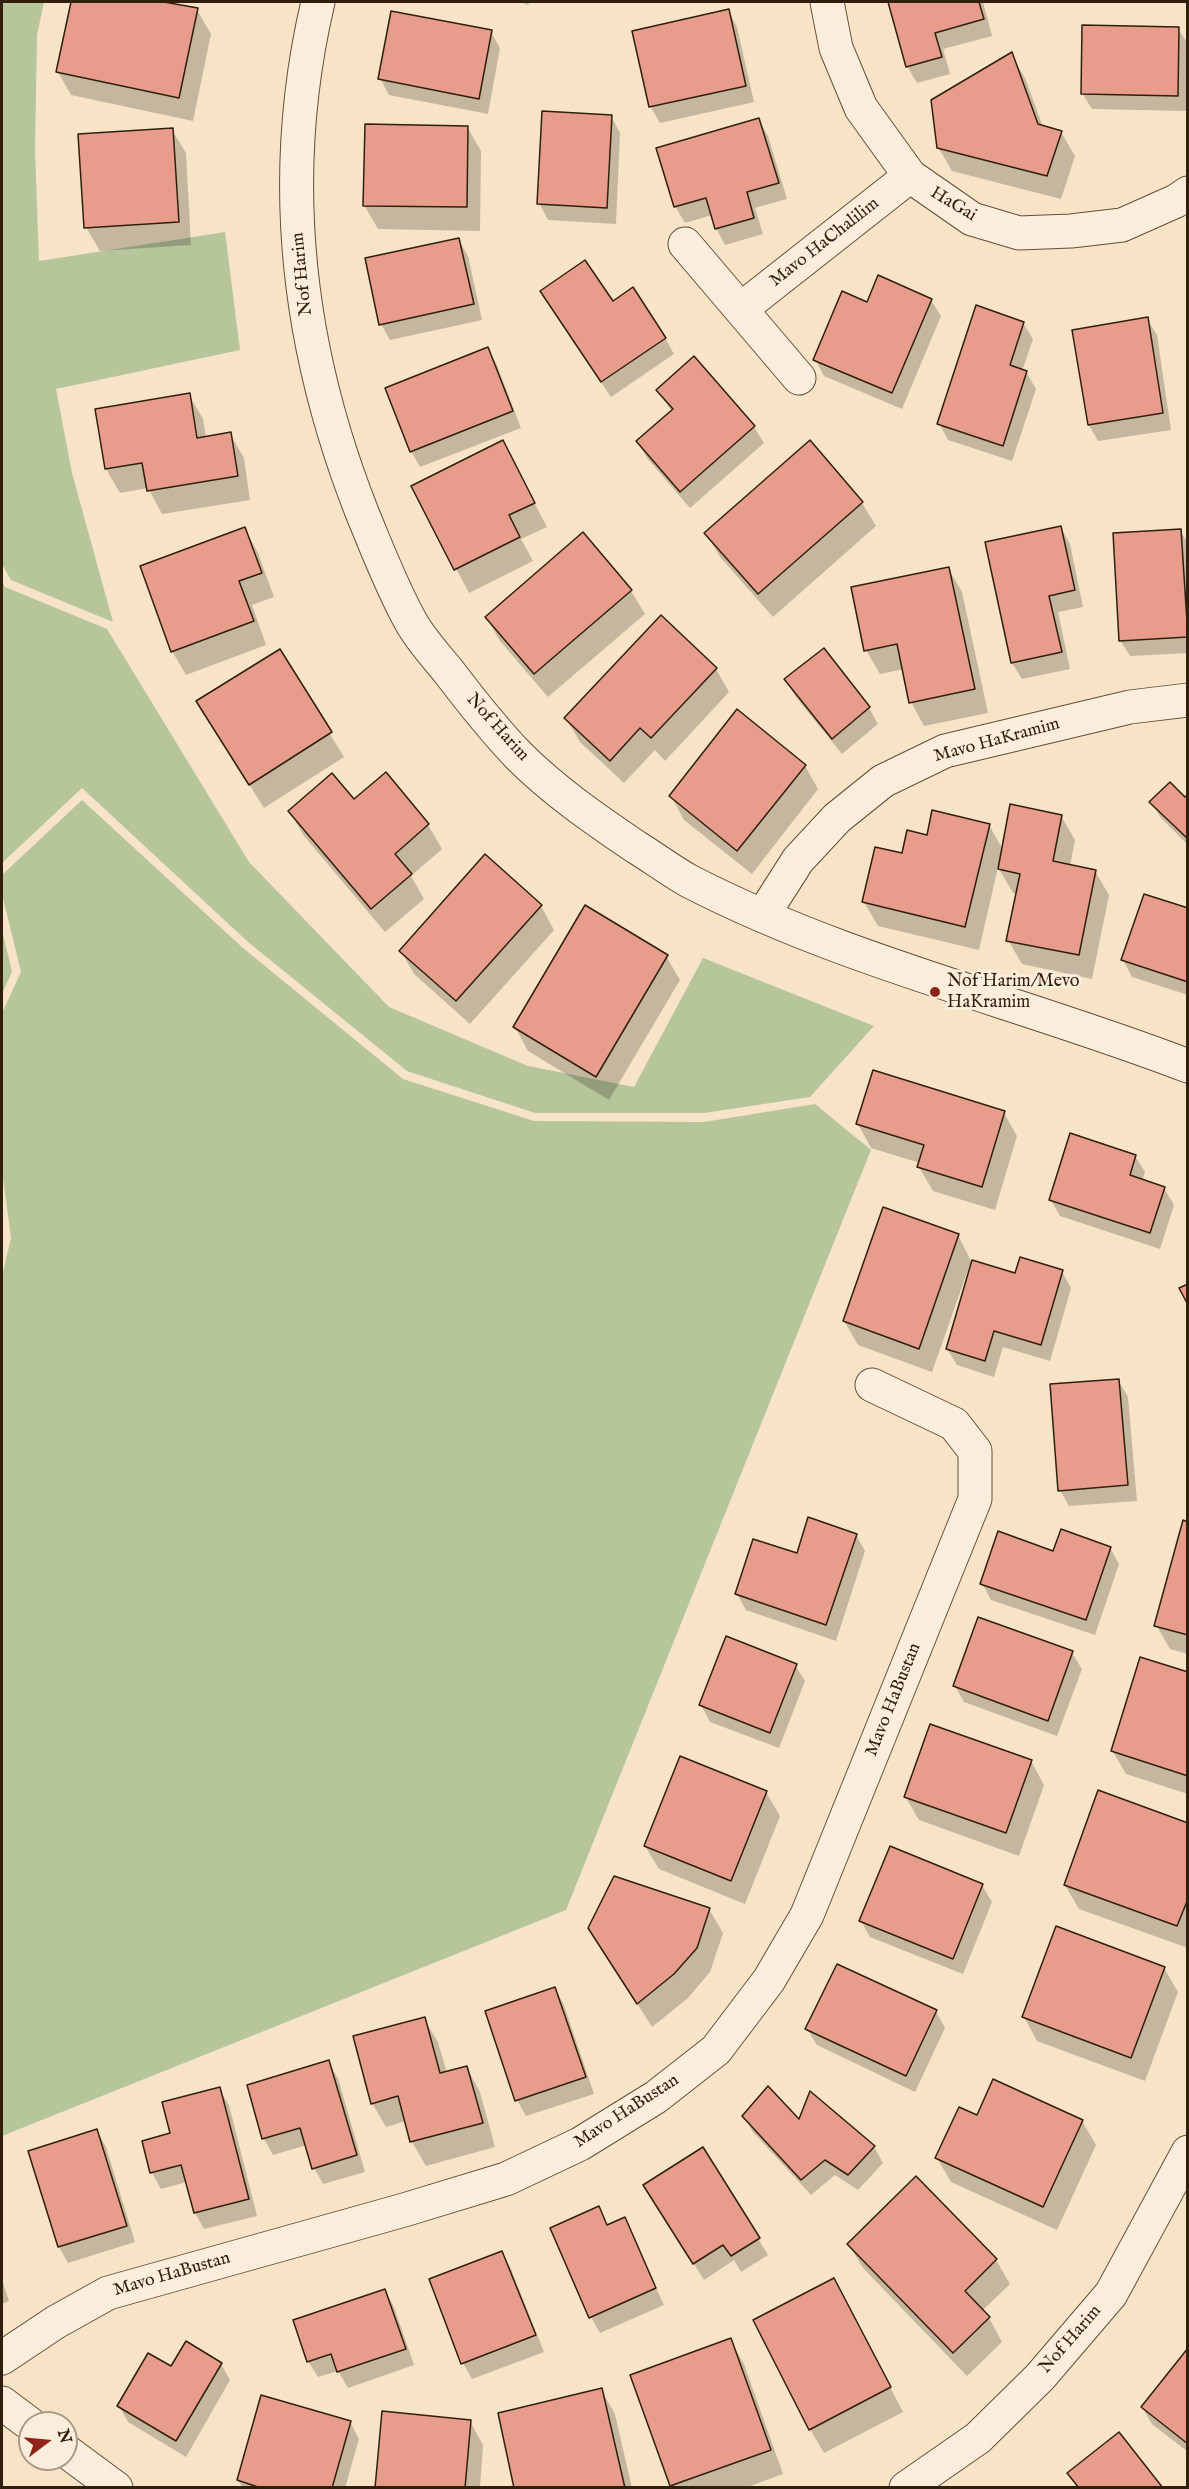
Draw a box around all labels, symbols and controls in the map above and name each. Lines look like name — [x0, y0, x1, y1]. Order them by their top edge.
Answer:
street label: HaGai — [926, 183, 980, 227]
street label: Mavo HaChalilim — [766, 194, 884, 292]
street label: Nof Harim — [288, 231, 318, 317]
street label: Nof Harim — [461, 690, 533, 766]
street label: Mavo HaKramim — [932, 714, 1062, 768]
place label: Nof Harim/Mevo HaKramim — [947, 971, 1079, 1014]
marker: Nof Harim/Mevo HaKramim — [928, 985, 942, 999]
street label: Mavo HaBustan — [861, 1640, 927, 1760]
street label: Mavo HaBustan — [571, 2070, 683, 2154]
street label: Mavo HaBustan — [111, 2248, 233, 2302]
street label: Nof Harim — [1035, 2301, 1107, 2379]
north arrow — [18, 2411, 78, 2471]
text: N — [52, 2427, 75, 2446]

